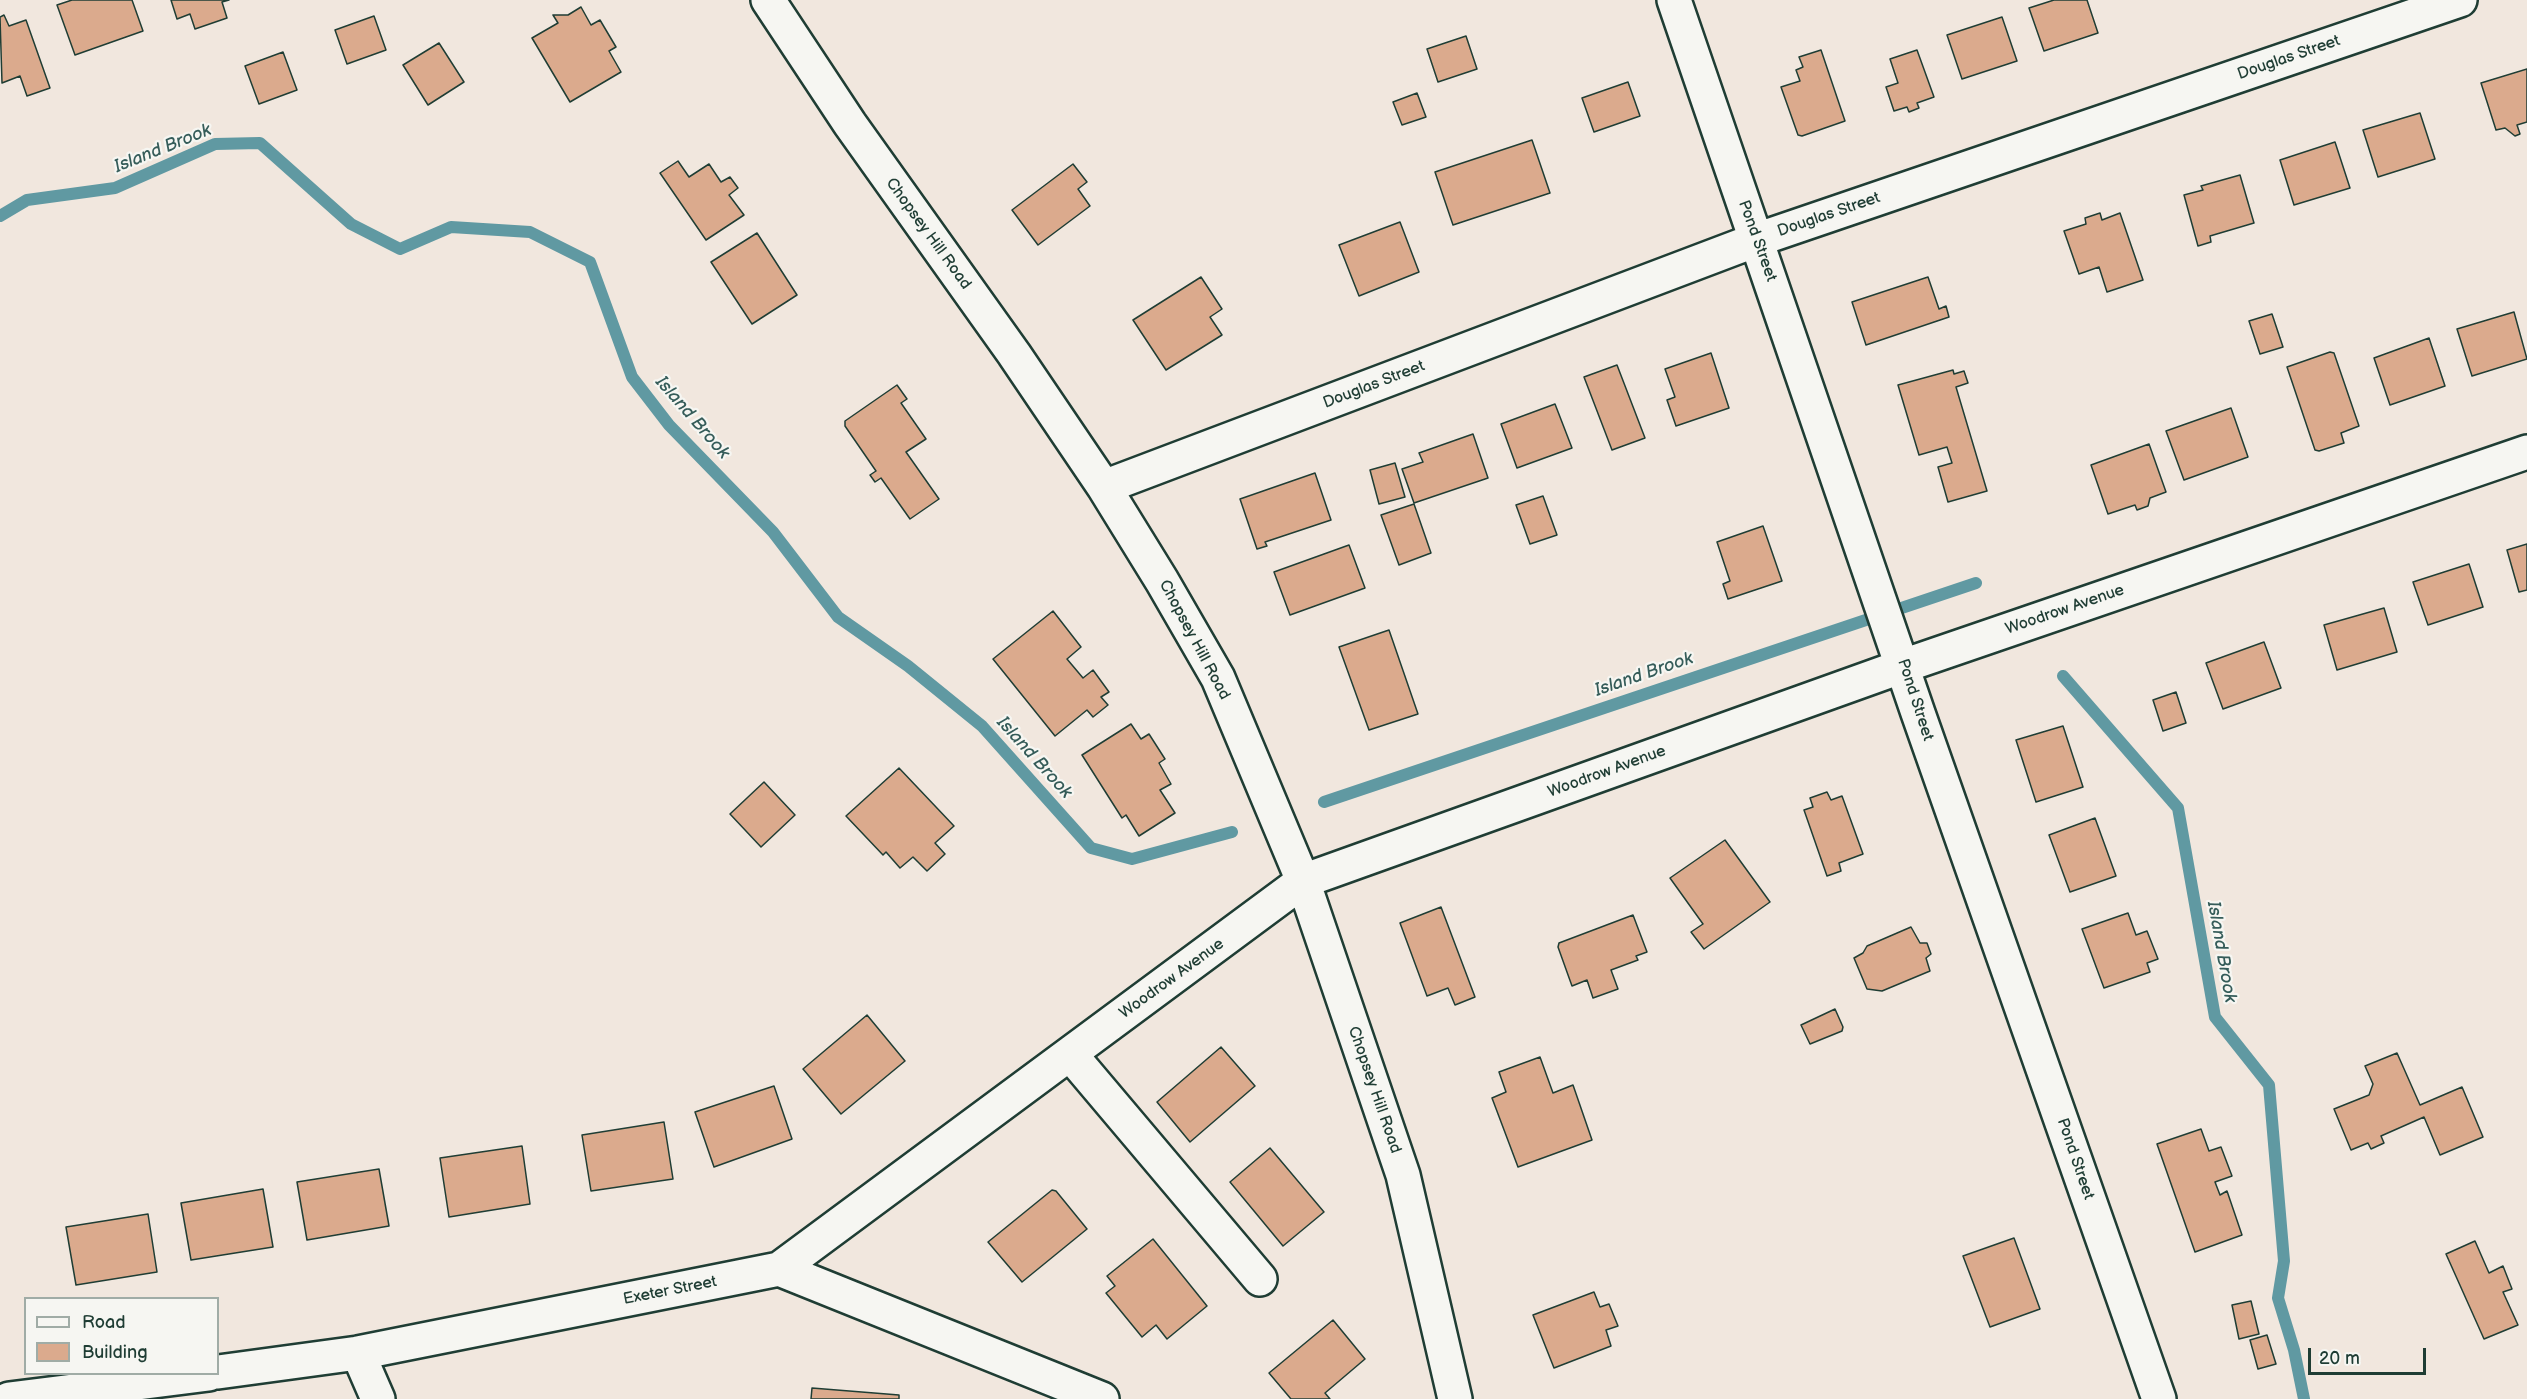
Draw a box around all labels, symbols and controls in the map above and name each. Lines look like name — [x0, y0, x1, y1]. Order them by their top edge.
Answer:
street label: Douglas Street — [2235, 31, 2343, 85]
water label: Island Brook — [111, 120, 215, 178]
street label: Chopsey Hill Road — [881, 175, 975, 293]
street label: Douglas Street — [1775, 188, 1883, 242]
street label: Pond Street — [1733, 198, 1781, 284]
street label: Douglas Street — [1321, 357, 1427, 413]
water label: Island Brook — [650, 372, 734, 464]
street label: Chopsey Hill Road — [1154, 577, 1234, 703]
street label: Woodrow Avenue — [2003, 581, 2127, 639]
water label: Island Brook — [1592, 648, 1696, 702]
street label: Pond Street — [1893, 657, 1937, 743]
water label: Island Brook — [992, 713, 1076, 803]
street label: Woodrow Avenue — [1545, 742, 1669, 802]
water label: Island Brook — [2201, 900, 2241, 1004]
street label: Woodrow Avenue — [1116, 935, 1228, 1023]
street label: Chopsey Hill Road — [1343, 1024, 1405, 1156]
street label: Pond Street — [2052, 1116, 2098, 1202]
street label: Exeter Street — [622, 1273, 718, 1309]
legend — [24, 1297, 219, 1375]
text: Road — [82, 1312, 126, 1333]
scale bar — [2311, 1336, 2430, 1374]
text: Building — [82, 1342, 148, 1363]
text: 20 m — [2319, 1348, 2360, 1369]

